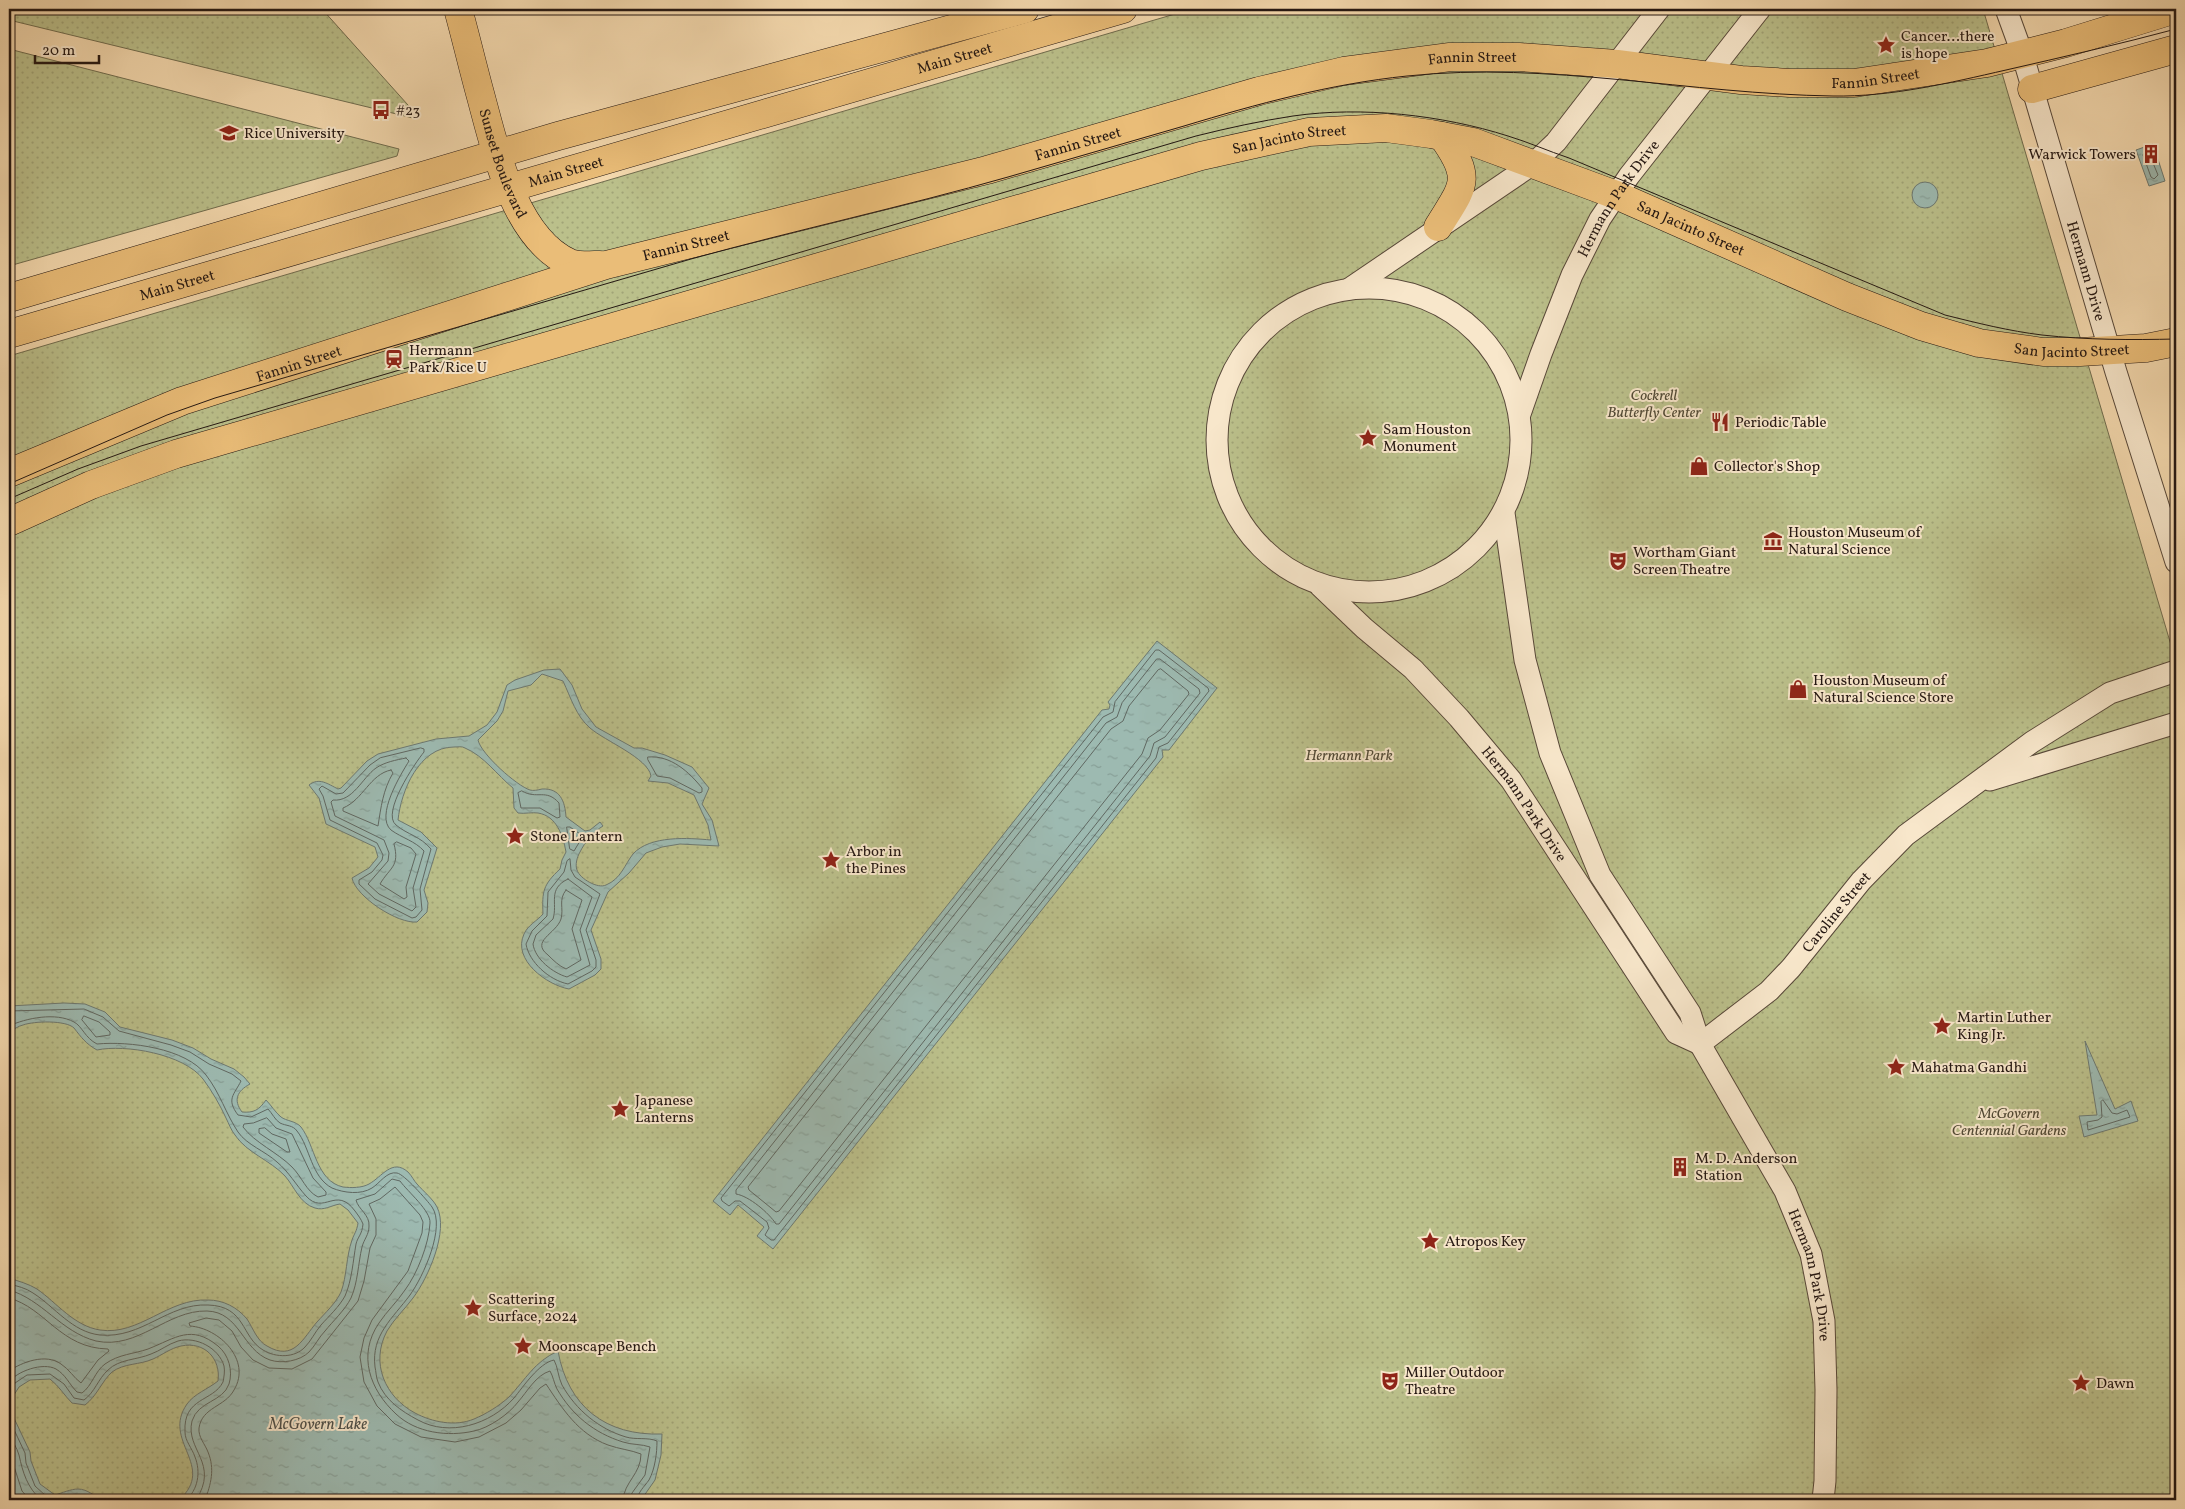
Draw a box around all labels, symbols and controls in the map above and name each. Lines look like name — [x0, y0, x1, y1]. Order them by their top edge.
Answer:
place label: Cancer...there is hope — [1901, 27, 1994, 65]
scale bar — [35, 32, 99, 64]
place icon: Cancer...there is hope — [1875, 34, 1897, 56]
street label: Main Street — [915, 39, 995, 80]
text: 20 m — [42, 41, 75, 62]
street label: Fannin Street — [1427, 48, 1517, 72]
street label: Fannin Street — [1831, 64, 1921, 95]
bus stop icon: #23 — [370, 99, 392, 121]
place label: #23 — [396, 101, 420, 122]
street label: Sunset Boulevard — [473, 107, 531, 223]
street label: San Jacinto Street — [1230, 121, 1347, 161]
school or university icon: Rice University — [218, 122, 240, 144]
street label: Fannin Street — [1033, 123, 1124, 168]
place label: Rice University — [244, 124, 345, 145]
street label: Hermann Park Drive — [1573, 136, 1665, 261]
building icon: Warwick Towers — [2140, 143, 2162, 165]
place label: Warwick Towers — [2028, 145, 2136, 166]
street label: Main Street — [526, 152, 606, 194]
street label: San Jacinto Street — [1633, 196, 1747, 262]
street label: Hermann Drive — [2060, 219, 2109, 324]
street label: Fannin Street — [641, 226, 732, 267]
street label: Main Street — [137, 266, 217, 307]
street label: San Jacinto Street — [2012, 339, 2130, 364]
street label: Fannin Street — [254, 341, 345, 389]
place label: Hermann Park/Rice U — [409, 341, 487, 379]
station icon: Hermann Park/Rice U — [383, 348, 405, 370]
park label: Cockrell Butterfly Center — [1607, 386, 1701, 424]
restaurant icon: Periodic Table — [1709, 411, 1731, 433]
place label: Periodic Table — [1735, 413, 1827, 434]
place label: Sam Houston Monument — [1383, 420, 1471, 458]
place icon: Sam Houston Monument — [1357, 427, 1379, 449]
shop icon: Collector's Shop — [1688, 455, 1710, 477]
place label: Collector's Shop — [1714, 457, 1820, 478]
place label: Houston Museum of Natural Science — [1788, 523, 1923, 561]
museum icon: Houston Museum of Natural Science — [1762, 530, 1784, 552]
place label: Wortham Giant Screen Theatre — [1633, 543, 1736, 581]
theatre icon: Wortham Giant Screen Theatre — [1607, 550, 1629, 572]
place label: Houston Museum of Natural Science Store — [1813, 671, 1954, 709]
shop icon: Houston Museum of Natural Science Store — [1787, 678, 1809, 700]
street label: Hermann Park Drive — [1475, 743, 1571, 867]
park label: Hermann Park — [1305, 746, 1393, 767]
place icon: Stone Lantern — [504, 825, 526, 847]
place label: Stone Lantern — [530, 827, 623, 848]
place label: Arbor in the Pines — [846, 842, 906, 880]
place icon: Arbor in the Pines — [820, 849, 842, 871]
street label: Caroline Street — [1798, 868, 1877, 958]
place label: Martin Luther King Jr. — [1957, 1008, 2051, 1046]
place icon: Martin Luther King Jr. — [1931, 1015, 1953, 1037]
place icon: Mahatma Gandhi — [1885, 1056, 1907, 1078]
place label: Mahatma Gandhi — [1911, 1058, 2027, 1079]
place label: Japanese Lanterns — [635, 1091, 694, 1129]
place icon: Japanese Lanterns — [609, 1098, 631, 1120]
park label: McGovern Centennial Gardens — [1952, 1104, 2067, 1142]
place label: M. D. Anderson Station — [1695, 1149, 1797, 1187]
building icon: M. D. Anderson Station — [1669, 1156, 1691, 1178]
street label: Hermann Park Drive — [1781, 1206, 1834, 1342]
place icon: Atropos Key — [1419, 1230, 1441, 1252]
place label: Atropos Key — [1445, 1232, 1526, 1253]
place label: Scattering Surface, 2024 — [488, 1290, 578, 1328]
place icon: Scattering Surface, 2024 — [462, 1297, 484, 1319]
place icon: Moonscape Bench — [512, 1335, 534, 1357]
place label: Moonscape Bench — [538, 1337, 657, 1358]
place label: Miller Outdoor Theatre — [1405, 1363, 1504, 1401]
theatre icon: Miller Outdoor Theatre — [1379, 1370, 1401, 1392]
place icon: Dawn — [2070, 1372, 2092, 1394]
place label: Dawn — [2096, 1374, 2135, 1395]
water label: McGovern Lake — [268, 1414, 367, 1436]

